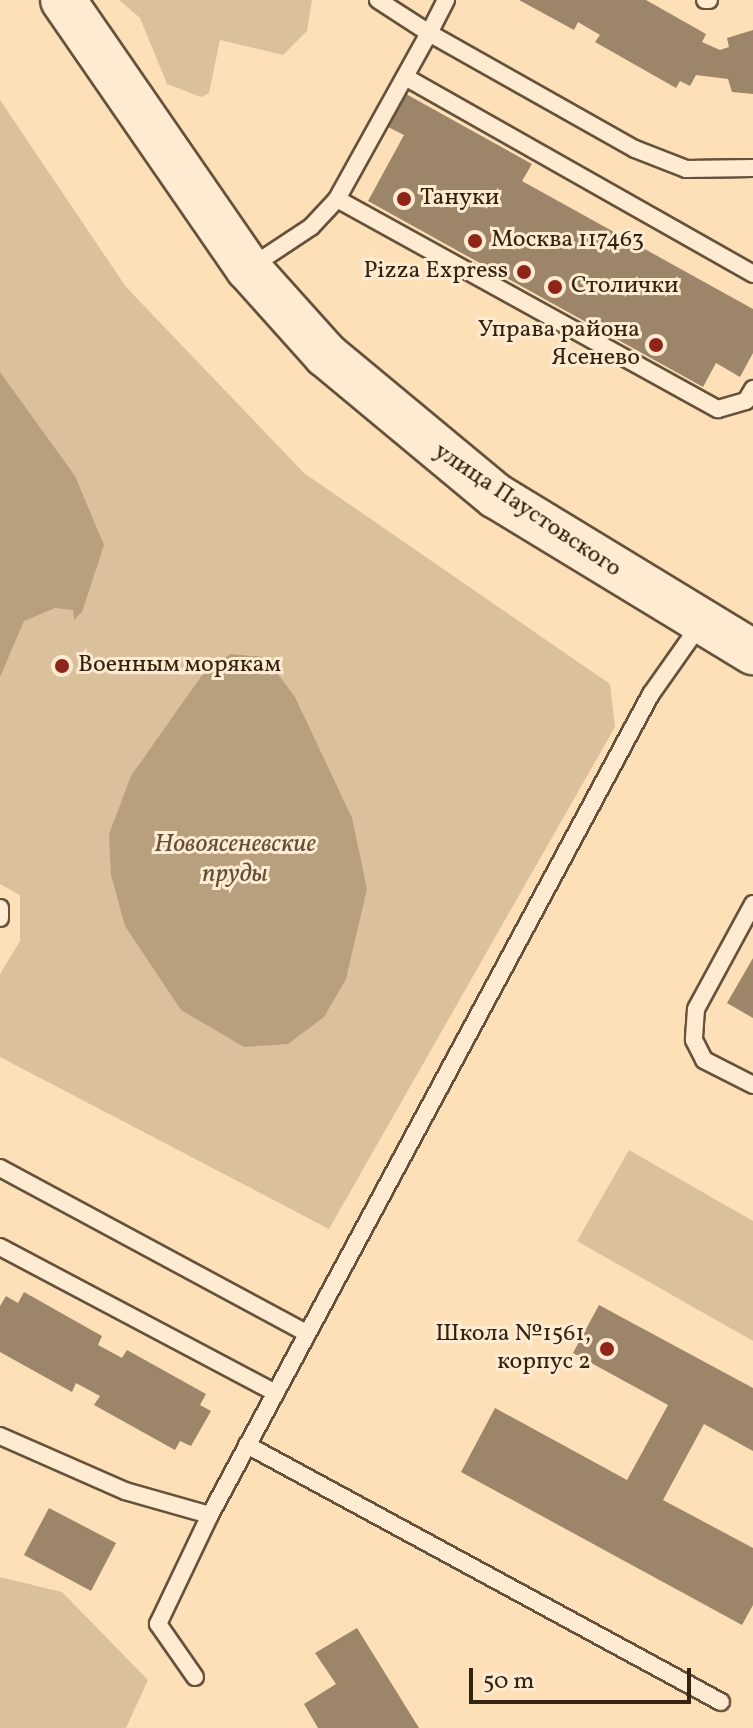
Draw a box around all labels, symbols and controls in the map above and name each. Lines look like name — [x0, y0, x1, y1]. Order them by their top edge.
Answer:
place label: Тануки — [420, 185, 499, 213]
marker: Тануки — [395, 190, 413, 208]
place label: Москва 117463 — [491, 227, 644, 255]
marker: Москва 117463 — [466, 232, 484, 250]
place label: Pizza Express — [363, 258, 508, 286]
marker: Pizza Express — [515, 263, 533, 281]
place label: Столички — [571, 273, 679, 301]
marker: Столички — [546, 278, 564, 296]
place label: Управа района Ясенево — [478, 317, 640, 373]
marker: Управа района Ясенево — [647, 336, 665, 354]
street label: улица Паустовского — [428, 438, 626, 584]
place label: Военным морякам — [78, 652, 281, 680]
marker: Военным морякам — [53, 657, 71, 675]
water label: Новоясеневские пруды — [154, 829, 316, 890]
place label: Школа №1561, корпус 2 — [435, 1321, 591, 1377]
marker: Школа №1561, корпус 2 — [598, 1340, 616, 1358]
scale bar — [473, 1652, 695, 1702]
text: 50 m — [483, 1665, 535, 1699]

